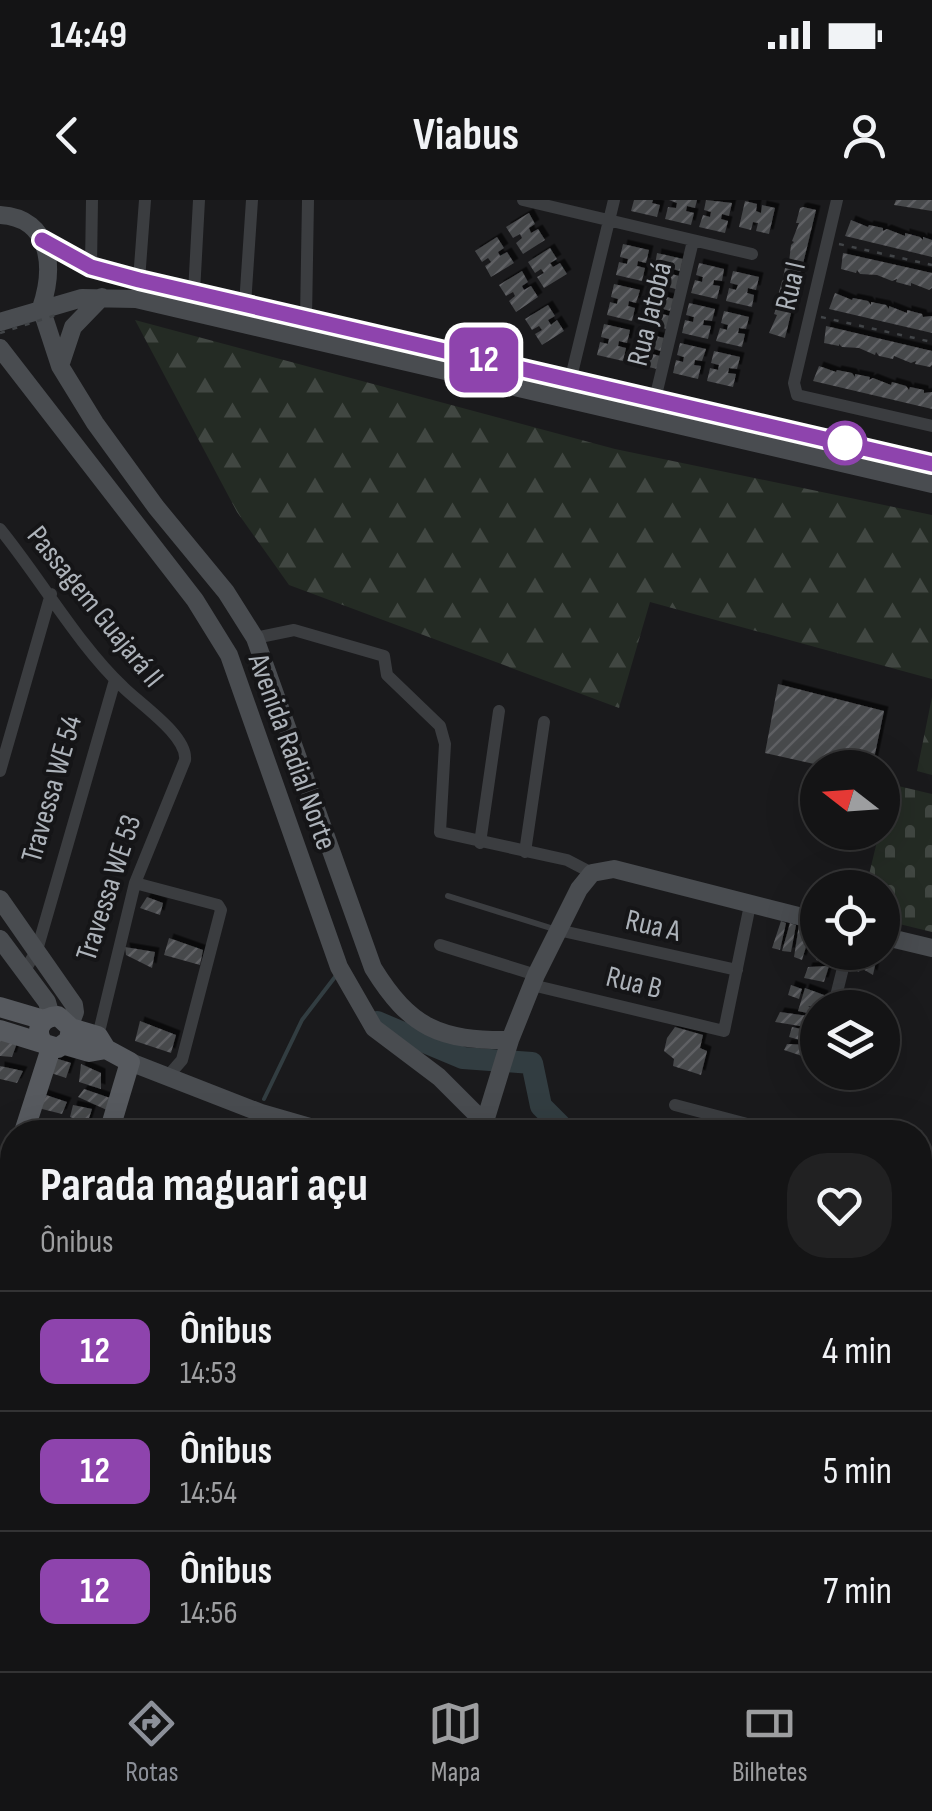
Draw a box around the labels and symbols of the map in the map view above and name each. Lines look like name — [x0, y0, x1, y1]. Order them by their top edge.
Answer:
street label: Rua Jatobá — [620, 258, 680, 370]
street label: Rua I — [768, 258, 814, 314]
line badge: 12 — [439, 328, 529, 392]
unlabelled marker — [824, 422, 866, 464]
street label: Passagem Guajará II — [19, 519, 171, 695]
street label: Avenida Radial Norte — [240, 648, 344, 855]
street label: Travessa WE 54 — [14, 711, 90, 867]
north arrow — [800, 750, 900, 850]
street label: Travessa WE 53 — [68, 810, 150, 966]
street label: Rua A — [622, 902, 684, 950]
street label: Rua B — [602, 959, 666, 1007]

